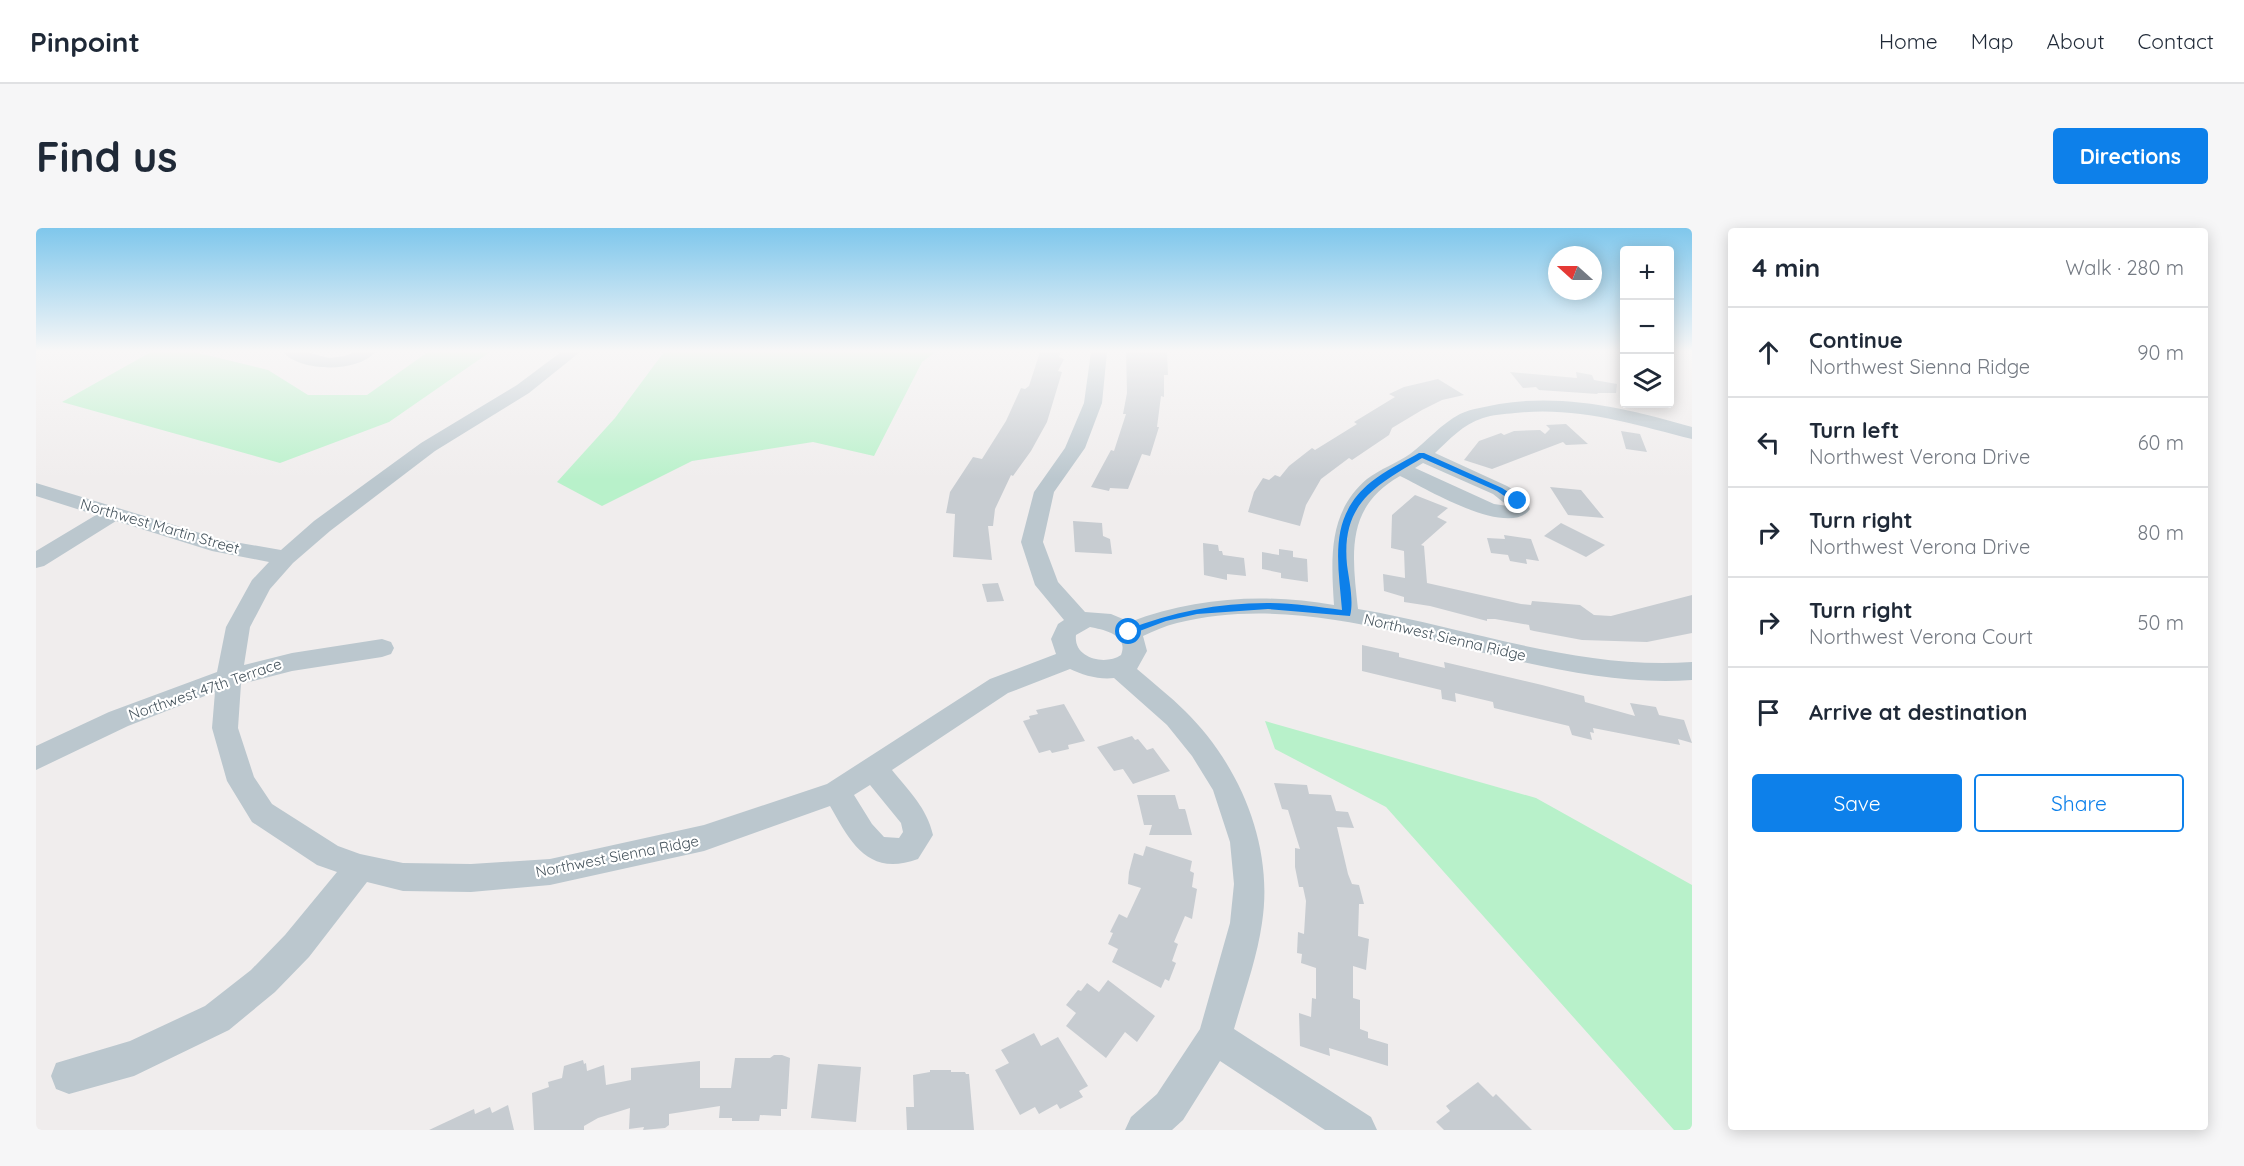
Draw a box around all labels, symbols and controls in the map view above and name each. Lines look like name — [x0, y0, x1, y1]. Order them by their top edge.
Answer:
text: Pinpoint — [30, 24, 140, 59]
text: Home — [1879, 28, 1938, 54]
text: Map — [1971, 28, 2014, 54]
text: About — [2047, 28, 2105, 54]
text: Contact — [2138, 28, 2214, 54]
button: Directions — [2053, 128, 2208, 184]
text: Find us — [36, 130, 178, 183]
north arrow — [1548, 246, 1602, 300]
map controls — [1620, 246, 1674, 408]
button: + — [1620, 246, 1674, 300]
text: 4 min — [1752, 251, 1820, 284]
text: Walk · 280 m — [2065, 255, 2184, 280]
button: − — [1620, 300, 1674, 354]
text: Continue — [1809, 326, 1903, 354]
icon: ahead — [1752, 336, 1785, 369]
text: 90 m — [2137, 340, 2184, 365]
button: layers — [1620, 354, 1674, 408]
text: Northwest Sienna Ridge — [1809, 354, 2030, 379]
text: Turn left — [1809, 416, 1899, 444]
icon: left — [1752, 426, 1785, 459]
text: 60 m — [2138, 430, 2184, 455]
text: Northwest Verona Drive — [1809, 444, 2030, 469]
route end — [1504, 487, 1530, 513]
street label: Northwest Martin Street — [78, 494, 242, 558]
text: Turn right — [1809, 506, 1913, 534]
icon: right — [1752, 516, 1785, 549]
text: 80 m — [2138, 520, 2184, 545]
text: Northwest Verona Drive — [1809, 534, 2030, 559]
text: Turn right — [1809, 596, 1913, 624]
icon: right — [1752, 606, 1785, 639]
street label: Northwest Sienna Ridge — [1362, 609, 1528, 665]
text: 50 m — [2138, 610, 2184, 635]
route start — [1115, 618, 1141, 644]
text: Northwest Verona Court — [1809, 624, 2033, 649]
street label: Northwest 47th Terrace — [126, 654, 284, 724]
icon: arrive — [1752, 696, 1785, 729]
text: Arrive at destination — [1809, 698, 2027, 726]
button: Save — [1752, 774, 1962, 832]
button: Share — [1974, 774, 2184, 832]
street label: Northwest Sienna Ridge — [534, 831, 700, 881]

